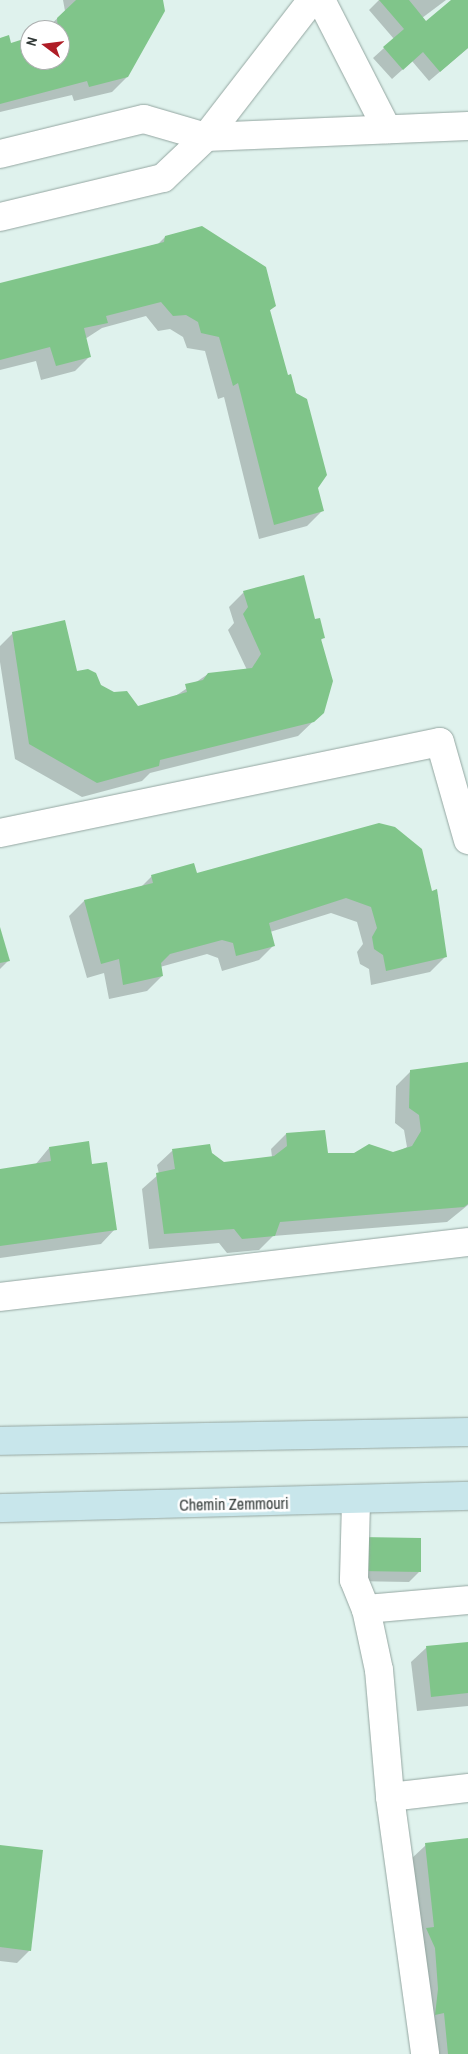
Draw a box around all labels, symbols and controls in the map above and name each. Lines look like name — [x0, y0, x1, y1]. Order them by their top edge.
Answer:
north arrow — [20, 20, 70, 70]
text: N — [22, 35, 41, 48]
street label: Chemin Zemmouri — [179, 1493, 289, 1515]

